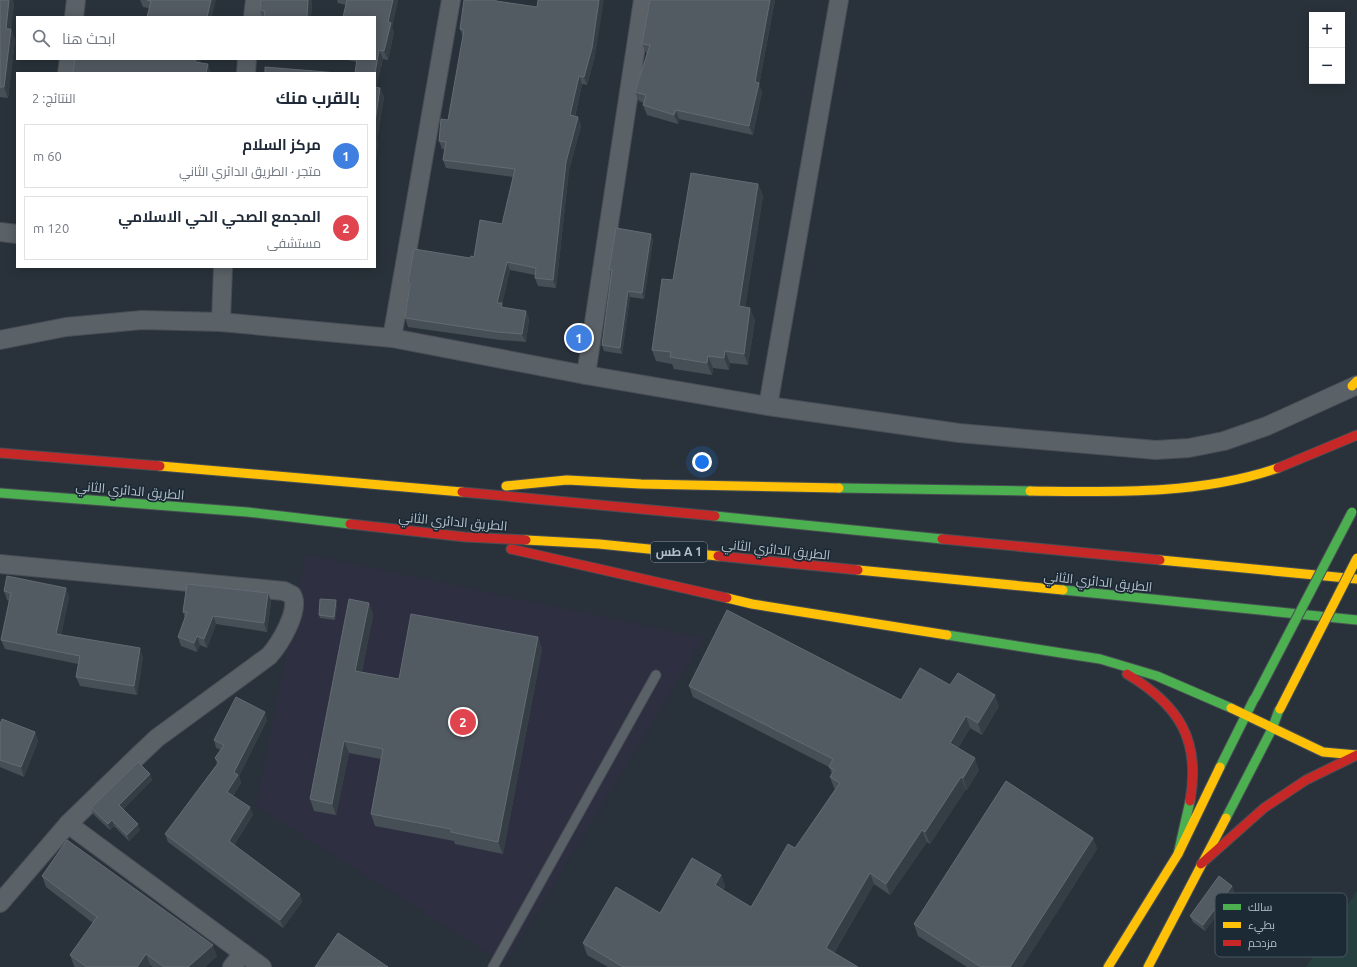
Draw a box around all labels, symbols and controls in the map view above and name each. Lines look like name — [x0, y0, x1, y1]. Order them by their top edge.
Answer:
map controls — [1309, 12, 1345, 84]
button: + — [1309, 12, 1345, 48]
search box — [16, 16, 376, 60]
icon: search — [30, 27, 52, 49]
text: ابحث هنا — [62, 30, 116, 47]
button: − — [1309, 48, 1345, 84]
text: بالقرب منك — [276, 88, 360, 107]
text: النتائج: 2 — [32, 91, 76, 105]
text: مركز السلام — [242, 136, 321, 153]
text: 60 m — [33, 149, 62, 163]
text: 1 — [342, 149, 350, 163]
text: متجر · الطريق الدائري الثاني — [179, 164, 321, 178]
text: المجمع الصحي الحي الاسلامي — [118, 208, 321, 225]
text: 120 m — [33, 221, 69, 235]
text: 2 — [342, 221, 350, 235]
text: مستشفى — [267, 236, 321, 250]
pin: 1 — [566, 323, 592, 353]
your location — [692, 452, 712, 472]
street label: الطريق الدائري الثاني — [75, 478, 185, 506]
street label: الطريق الدائري الثاني — [398, 509, 508, 537]
street label: الطريق الدائري الثاني — [721, 536, 831, 566]
road number: طس A 1 — [651, 542, 707, 562]
street label: الطريق الدائري الثاني — [1043, 568, 1153, 598]
pin: 2 — [450, 707, 476, 737]
legend — [1215, 893, 1347, 957]
text: سالك — [1248, 901, 1272, 913]
text: بطيء — [1248, 919, 1275, 934]
text: مزدحم — [1248, 937, 1277, 951]

